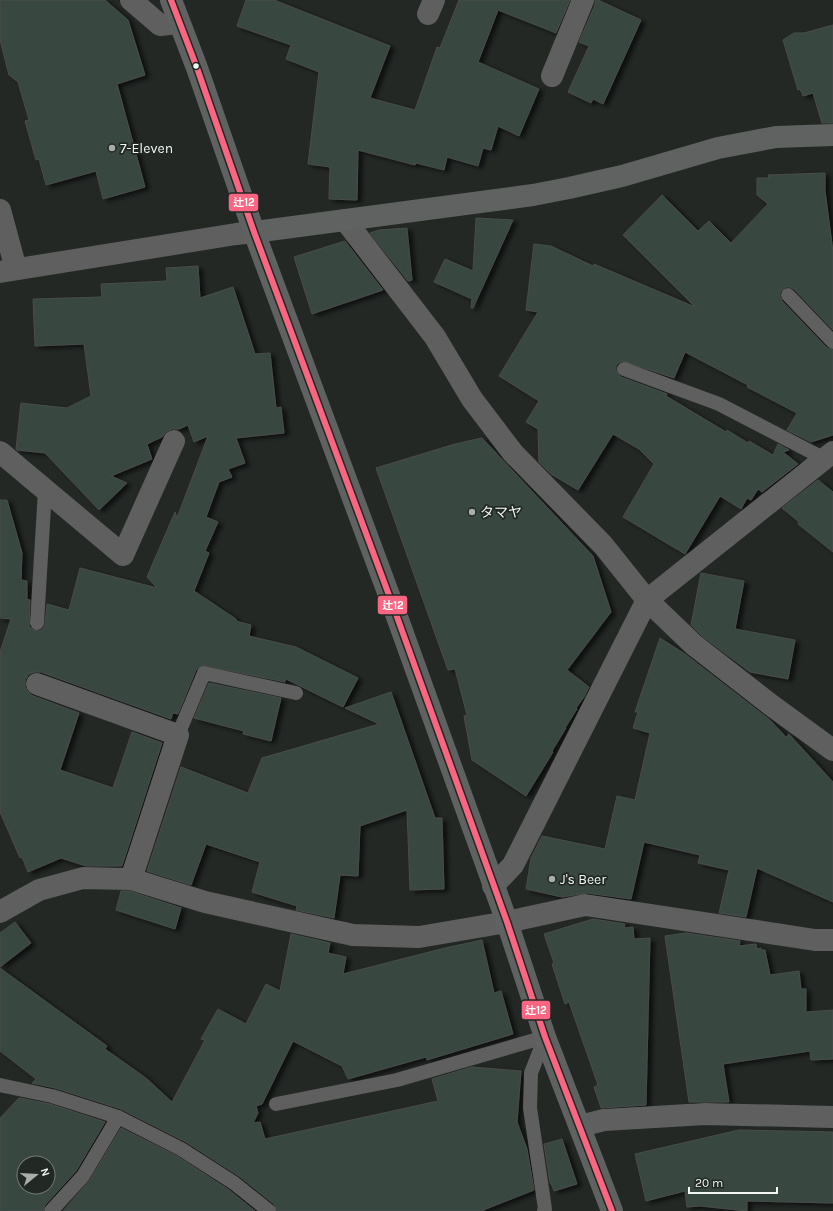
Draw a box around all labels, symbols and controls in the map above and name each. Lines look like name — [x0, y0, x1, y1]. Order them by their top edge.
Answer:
unlabelled marker — [191, 61, 201, 71]
place label: 7-Eleven — [120, 140, 173, 157]
marker: 7-Eleven — [107, 143, 117, 153]
line badge: 辻12 — [228, 193, 259, 212]
text: 辻12 — [233, 196, 255, 209]
place label: タマヤ — [480, 504, 522, 521]
marker: タマヤ — [467, 507, 477, 517]
line badge: 辻12 — [377, 595, 408, 615]
text: 辻12 — [382, 599, 404, 612]
place label: J's Beer — [560, 871, 607, 888]
marker: J's Beer — [547, 874, 557, 884]
line badge: 辻12 — [521, 1000, 551, 1020]
text: 辻12 — [525, 1004, 547, 1017]
north arrow — [16, 1155, 56, 1195]
text: N — [38, 1166, 52, 1178]
scale bar — [689, 1169, 777, 1195]
text: 20 m — [695, 1176, 723, 1190]

